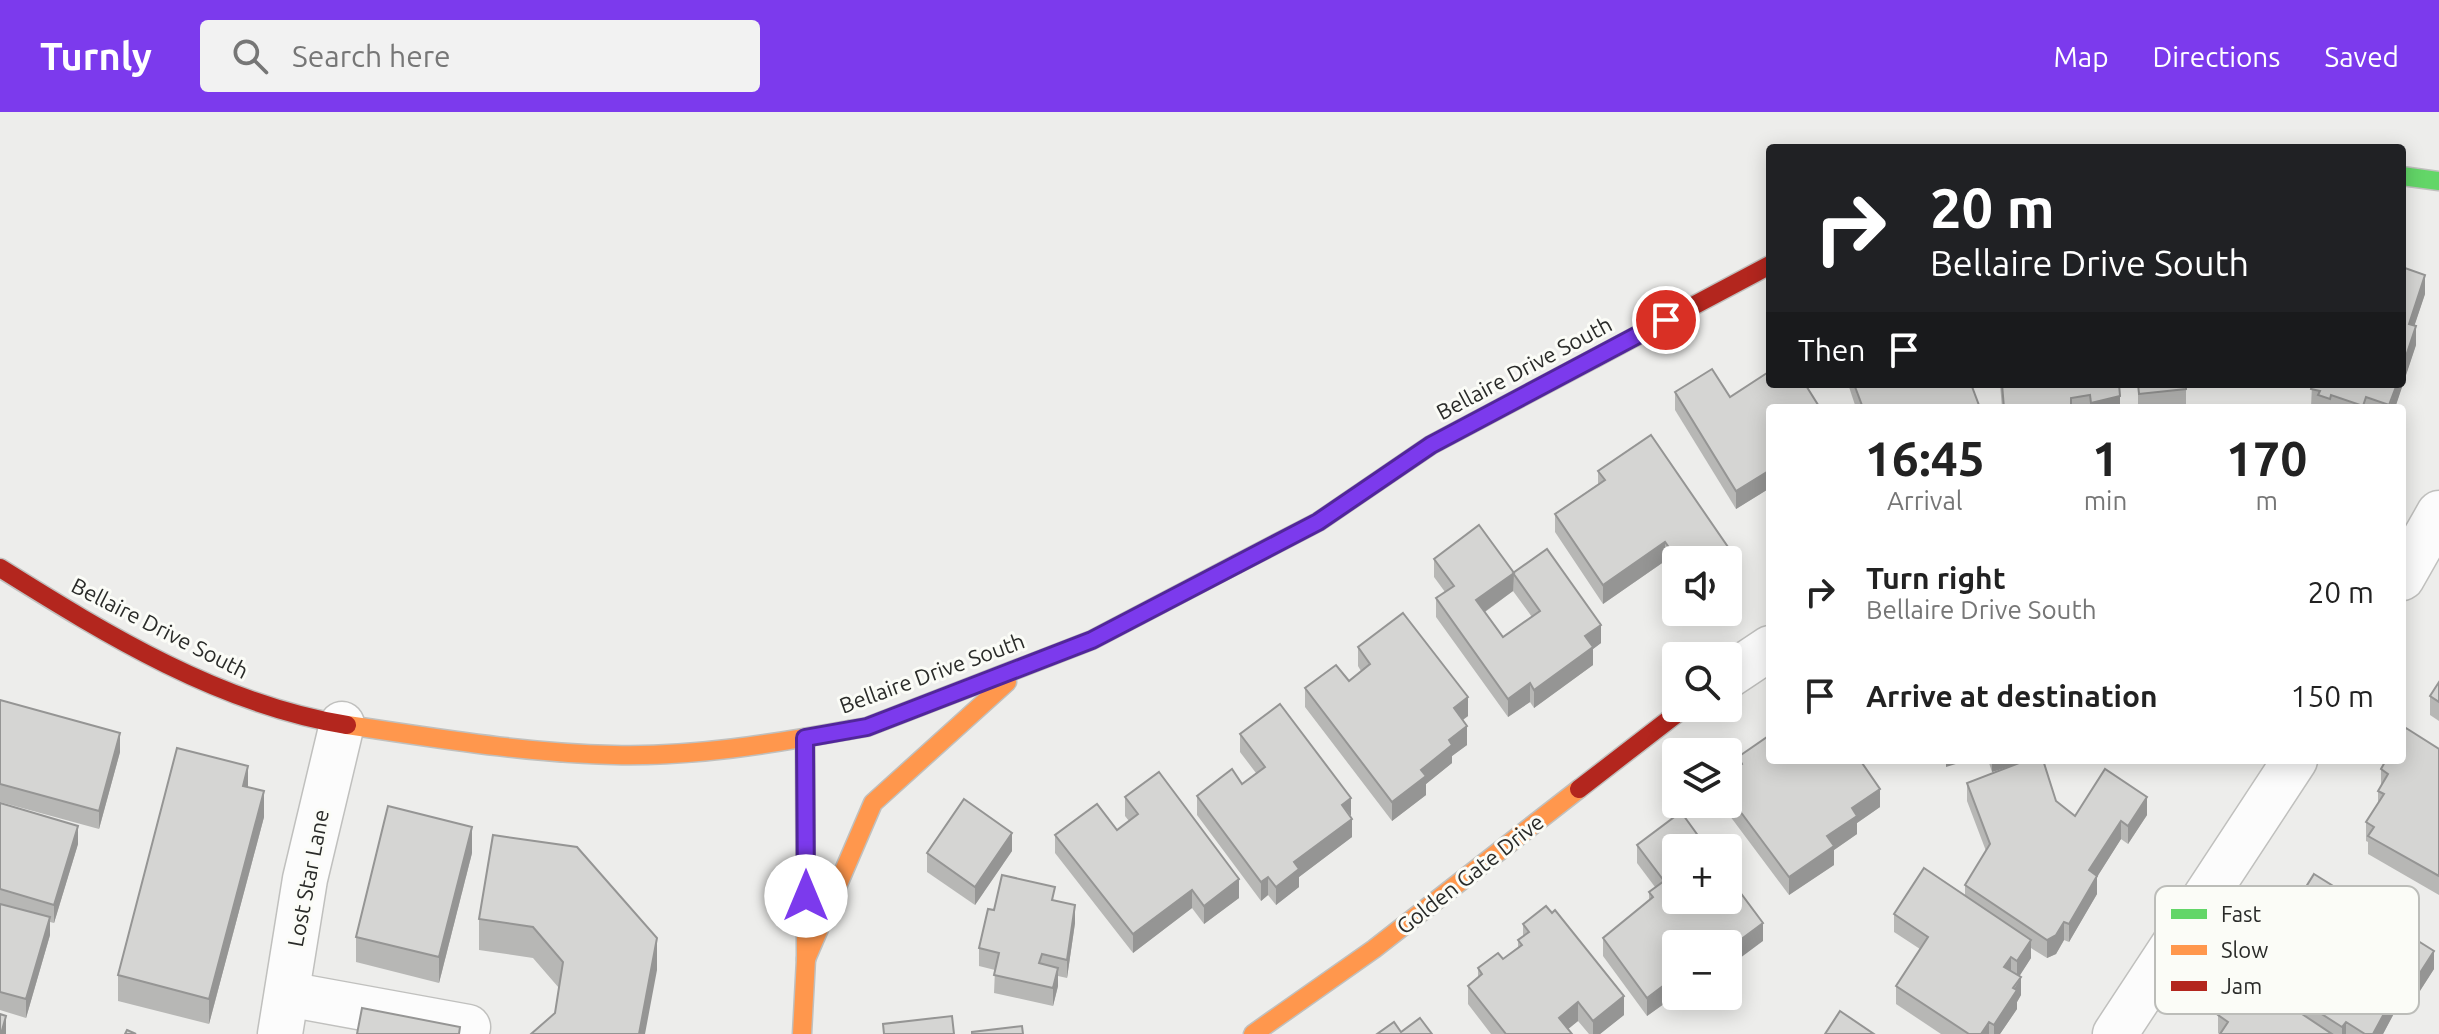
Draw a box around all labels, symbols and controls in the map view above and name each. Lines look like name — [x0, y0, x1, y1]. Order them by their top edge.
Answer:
search box — [200, 20, 760, 92]
icon: search — [228, 34, 272, 78]
text: Turnly — [40, 35, 152, 77]
text: Search here — [292, 39, 451, 73]
text: Map — [2053, 41, 2109, 72]
text: Directions — [2153, 41, 2280, 72]
text: Saved — [2324, 41, 2399, 72]
icon: right — [1798, 176, 1902, 280]
text: 20 m — [1930, 176, 2055, 239]
text: Bellaire Drive South — [1930, 242, 2249, 283]
pin — [1632, 286, 1700, 354]
icon: arrive — [1644, 298, 1688, 342]
street label: Bellaire Drive South — [1432, 311, 1616, 424]
icon: arrive — [1882, 328, 1926, 372]
text: Then — [1798, 333, 1866, 367]
text: 16:45 — [1865, 431, 1985, 485]
text: 1 — [2092, 431, 2119, 485]
text: 170 — [2226, 431, 2307, 485]
text: Arrival — [1887, 486, 1963, 515]
text: min — [2084, 486, 2127, 515]
text: m — [2255, 486, 2278, 515]
map controls — [1662, 546, 1742, 1010]
button: sound — [1662, 546, 1742, 626]
text: Turn right — [1866, 561, 2006, 595]
icon: right — [1798, 570, 1842, 614]
street label: Bellaire Drive South — [68, 572, 253, 683]
text: 20 m — [2307, 575, 2374, 609]
text: Bellaire Drive South — [1866, 595, 2097, 624]
street label: Bellaire Drive South — [836, 627, 1028, 718]
button: search — [1662, 642, 1742, 722]
icon: arrive — [1798, 674, 1842, 718]
text: Arrive at destination — [1866, 679, 2158, 713]
text: 150 m — [2290, 679, 2374, 713]
button: layers — [1662, 738, 1742, 818]
street label: Lost Star Lane — [282, 807, 333, 949]
street label: Golden Gate Drive — [1391, 808, 1548, 939]
button: + — [1662, 834, 1742, 914]
position arrow — [764, 854, 848, 938]
legend — [2155, 886, 2419, 1014]
text: Fast — [2221, 901, 2262, 926]
button: − — [1662, 930, 1742, 1010]
text: Slow — [2221, 937, 2268, 962]
text: Jam — [2221, 973, 2262, 998]

